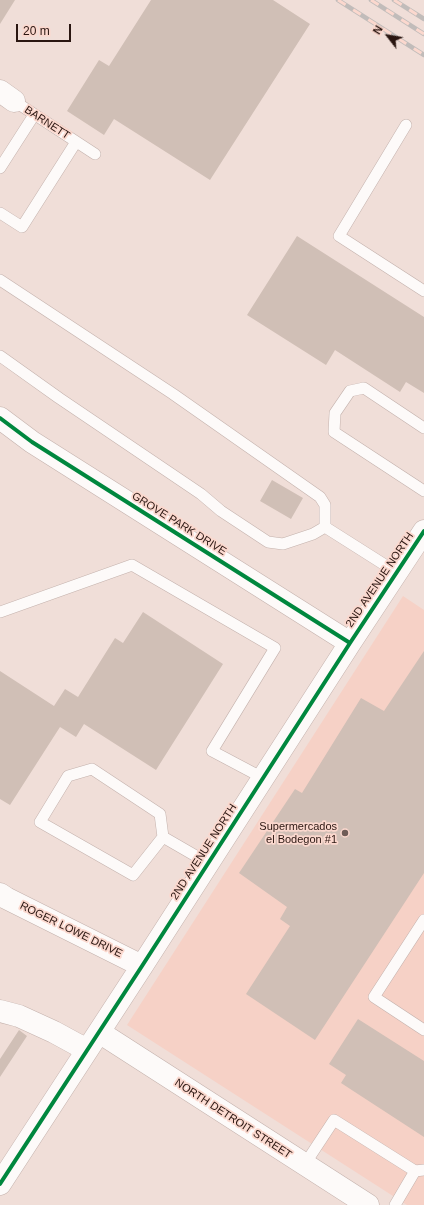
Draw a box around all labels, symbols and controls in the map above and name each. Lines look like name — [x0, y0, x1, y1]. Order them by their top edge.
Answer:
scale bar — [18, 16, 73, 42]
north arrow — [368, 16, 408, 56]
text: N — [371, 23, 385, 36]
text: 20 m — [23, 24, 50, 38]
street label: BARNETT — [22, 103, 72, 143]
street label: GROVE PARK DRIVE — [129, 490, 229, 558]
street label: 2ND AVENUE NORTH — [343, 530, 417, 630]
street label: 2ND AVENUE NORTH — [168, 802, 240, 902]
place label: Supermercados el Bodegon #1 — [259, 820, 337, 846]
marker: Supermercados el Bodegon #1 — [340, 828, 350, 838]
street label: ROGER LOWE DRIVE — [18, 899, 124, 961]
street label: NORTH DETROIT STREET — [172, 1076, 294, 1162]

